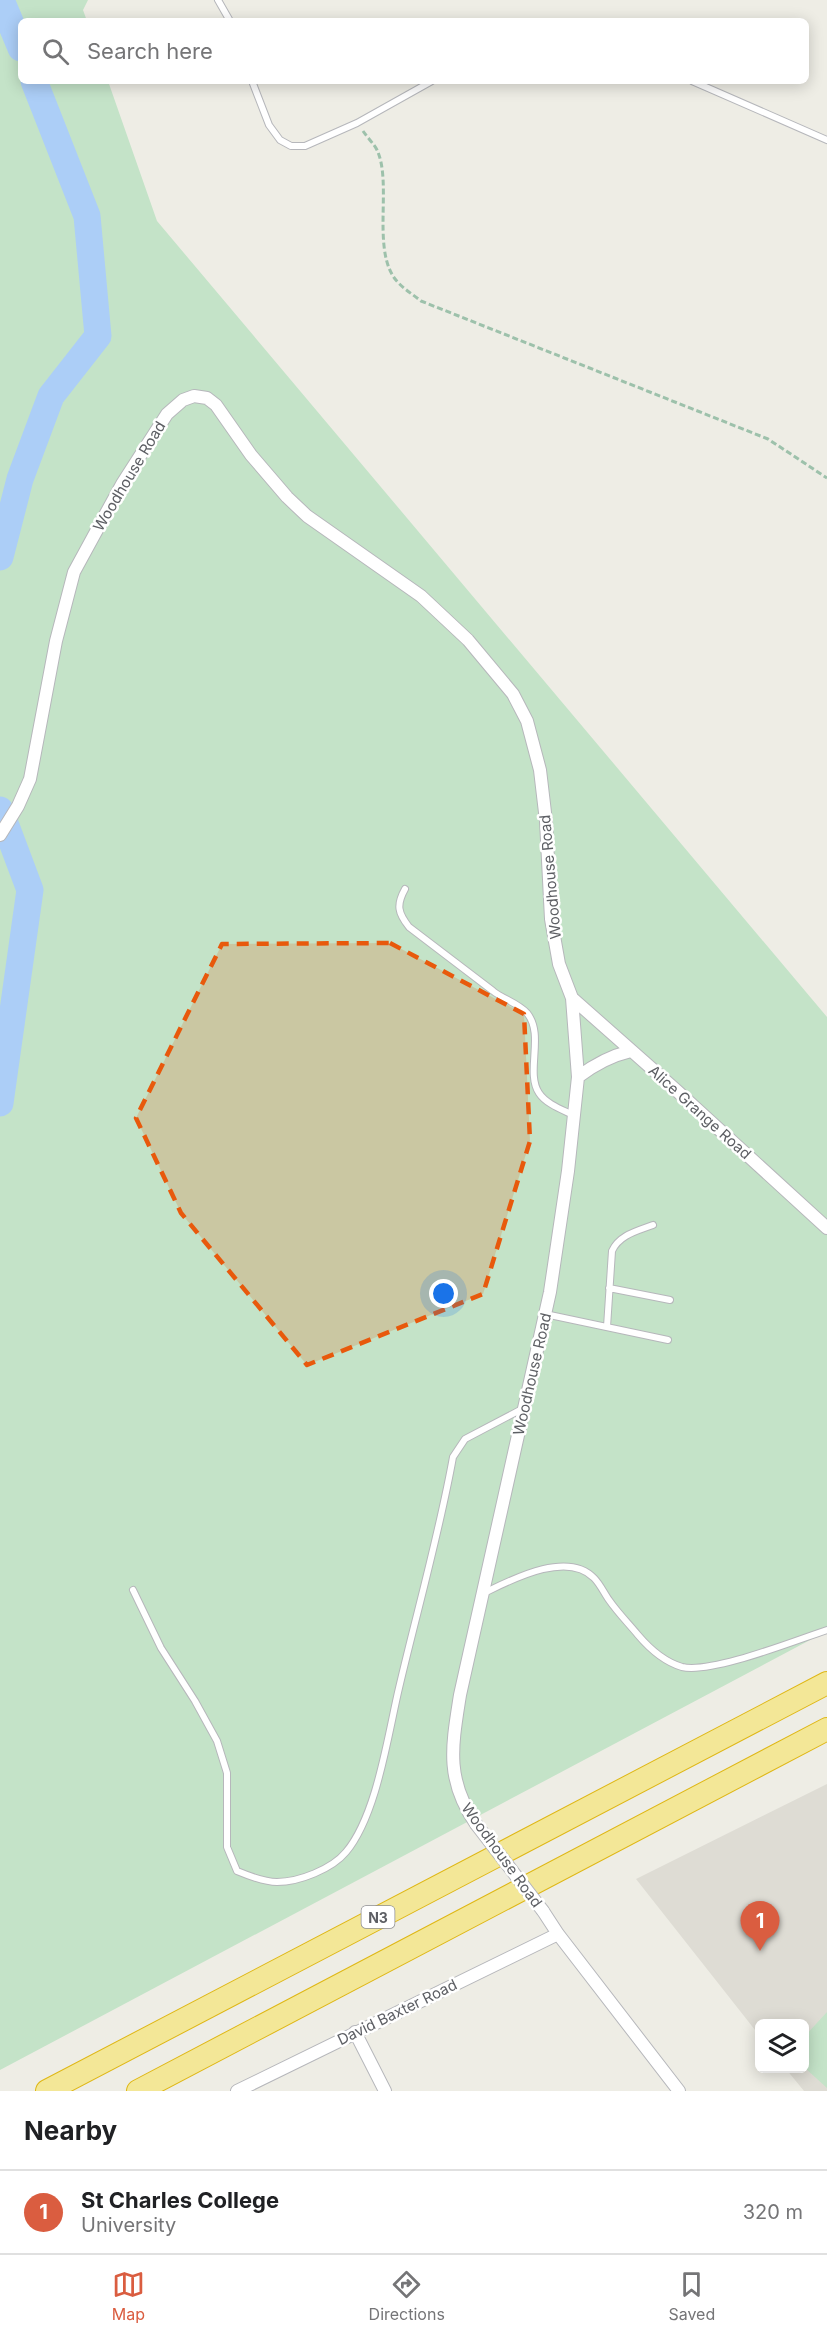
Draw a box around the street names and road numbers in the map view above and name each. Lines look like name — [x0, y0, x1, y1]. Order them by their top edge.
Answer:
street label: Woodhouse Road — [89, 418, 169, 534]
street label: Woodhouse Road — [535, 814, 565, 940]
street label: Alice Grange Road — [645, 1061, 755, 1163]
street label: Woodhouse Road — [509, 1311, 555, 1437]
street label: Woodhouse Road — [458, 1799, 546, 1911]
road number: N3 — [362, 1906, 394, 1928]
street label: David Baxter Road — [334, 1975, 460, 2049]

